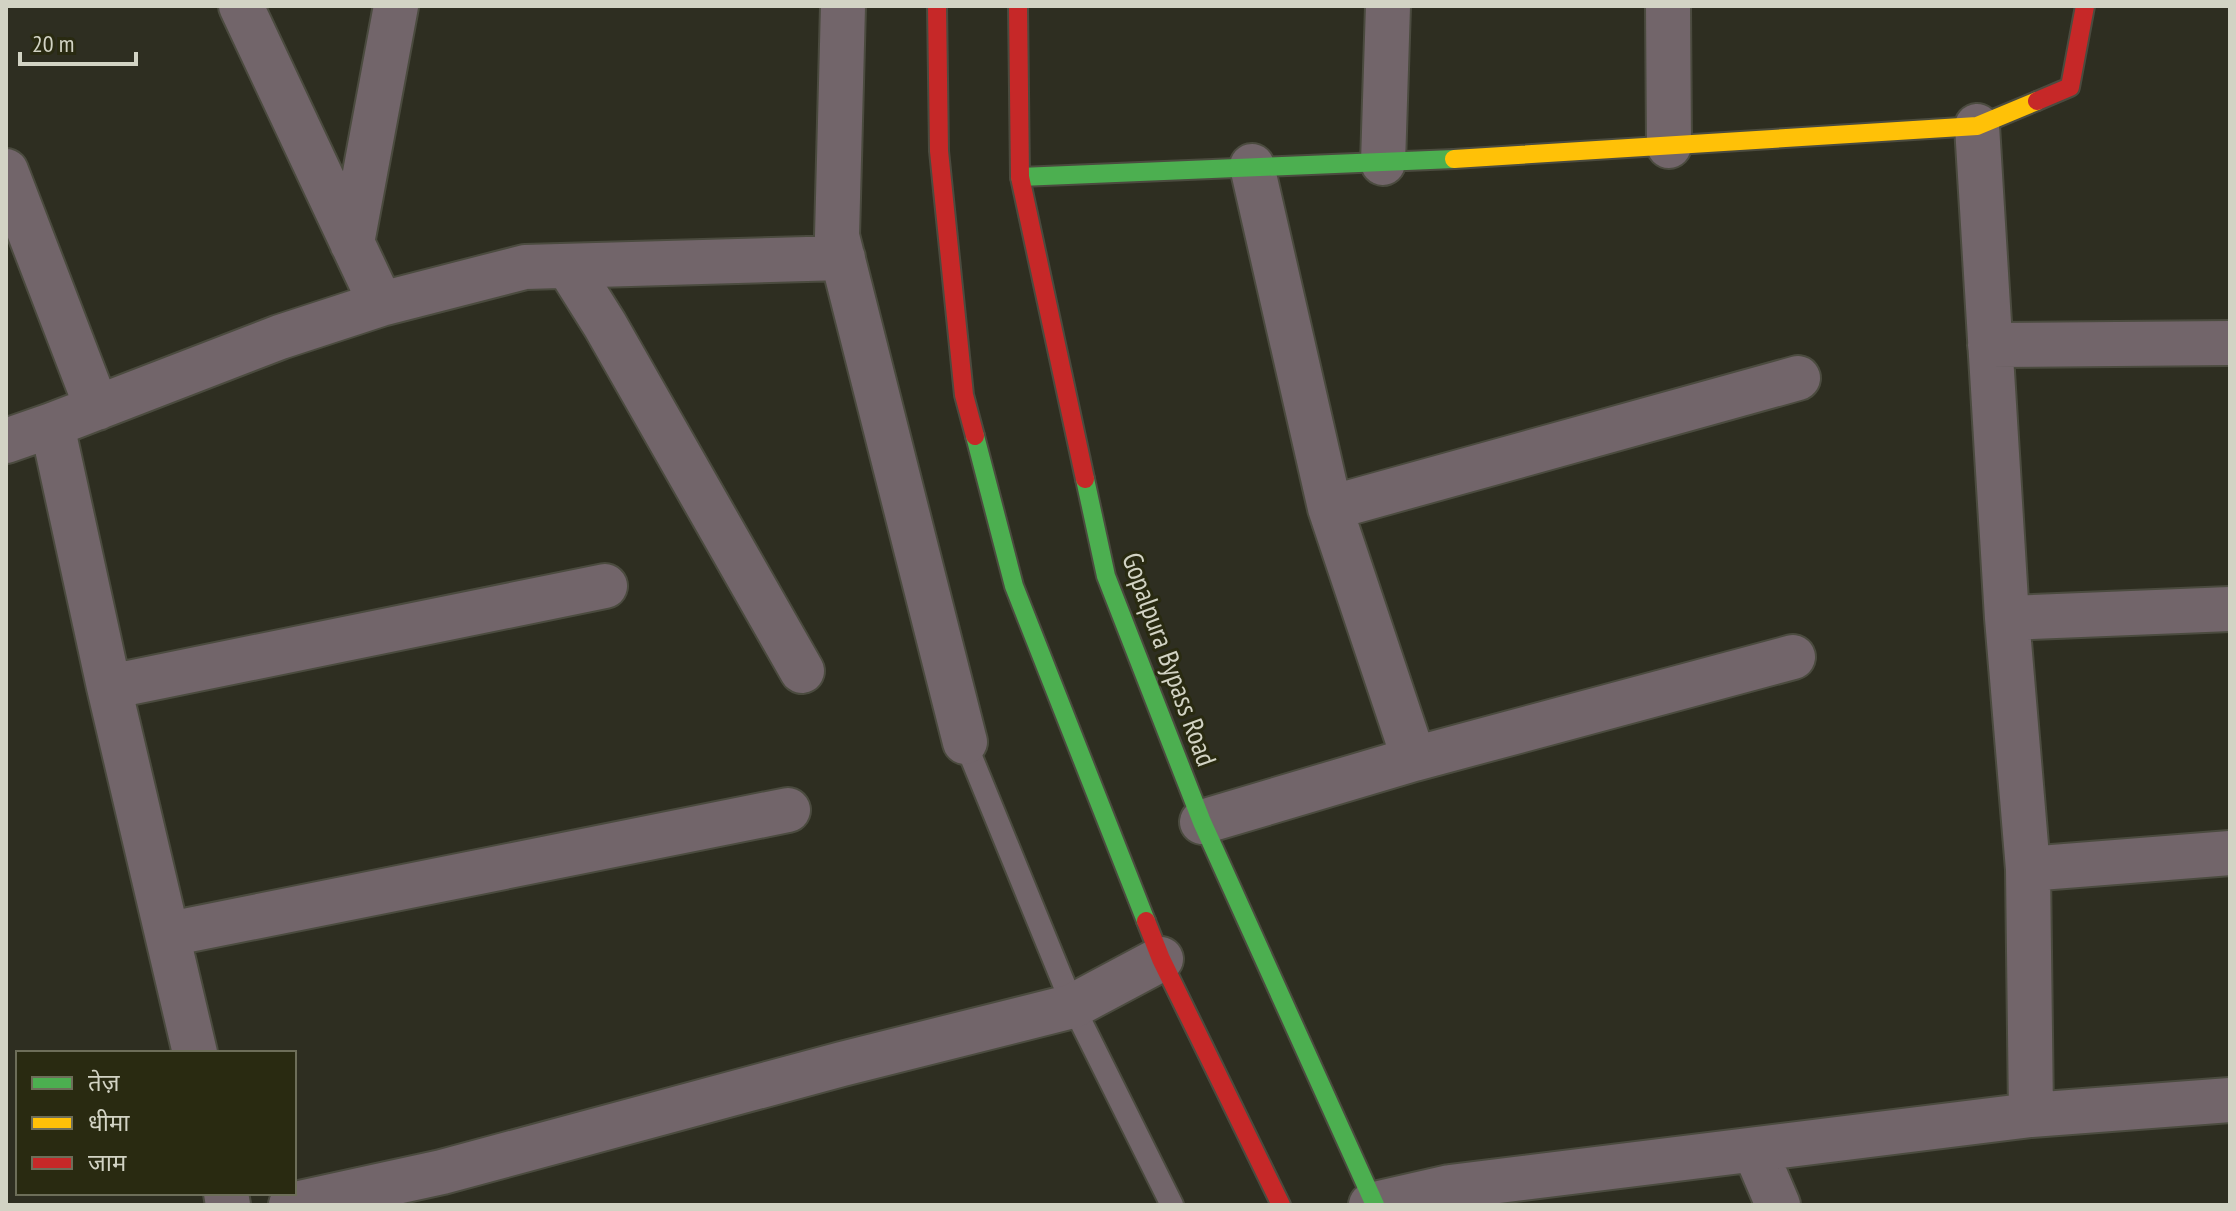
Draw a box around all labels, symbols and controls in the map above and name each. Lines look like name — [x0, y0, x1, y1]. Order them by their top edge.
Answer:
scale bar — [20, 16, 136, 66]
text: 20 m — [32, 28, 74, 59]
street label: Gopalpura Bypass Road — [1114, 547, 1226, 771]
legend — [16, 1051, 296, 1195]
text: तेज़ — [88, 1067, 121, 1098]
text: धीमा — [88, 1107, 130, 1138]
text: जाम — [88, 1147, 127, 1178]

